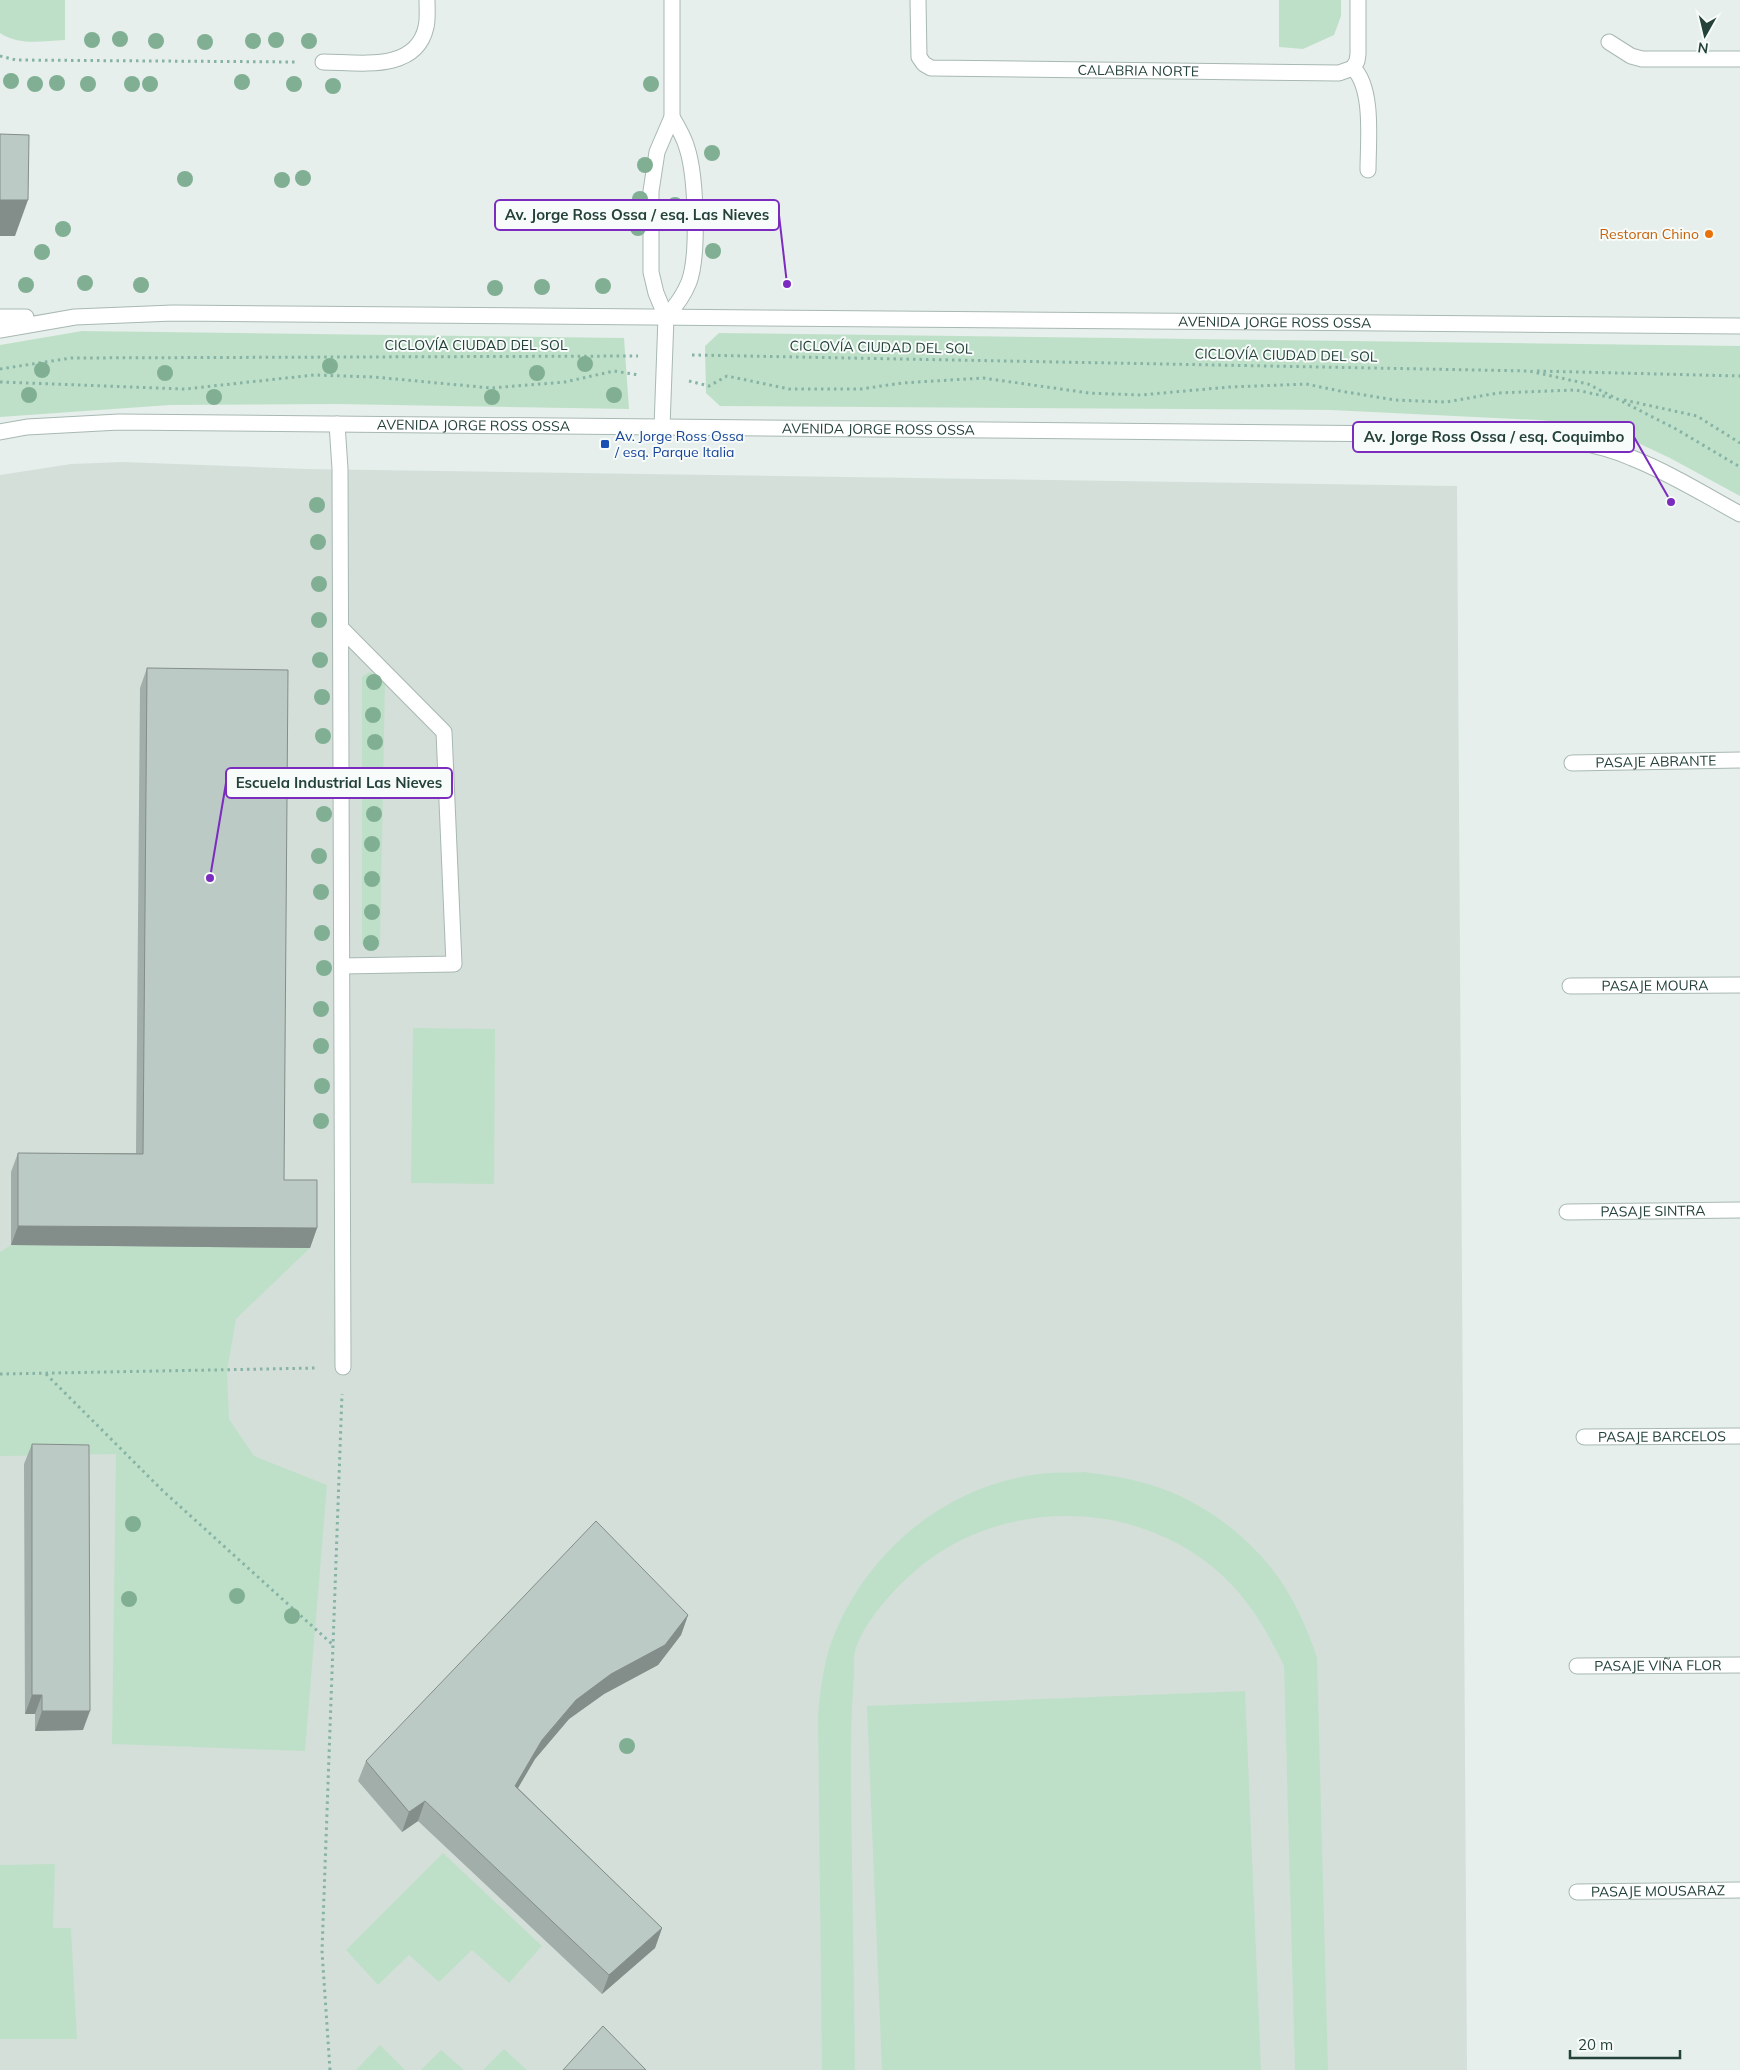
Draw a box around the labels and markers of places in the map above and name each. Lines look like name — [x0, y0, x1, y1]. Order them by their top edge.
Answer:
callout: Av. Jorge Ross Ossa / esq. Las Nieves — [495, 200, 779, 230]
place label: Restoran Chino — [1600, 225, 1699, 243]
marker: Restoran Chino — [1703, 228, 1715, 240]
callout: Av. Jorge Ross Ossa / esq. Coquimbo — [1353, 422, 1634, 452]
place label: Av. Jorge Ross Ossa / esq. Parque Italia — [614, 427, 744, 461]
marker: Av. Jorge Ross Ossa / esq. Parque Italia — [599, 438, 611, 450]
callout: Escuela Industrial Las Nieves — [226, 768, 452, 798]

